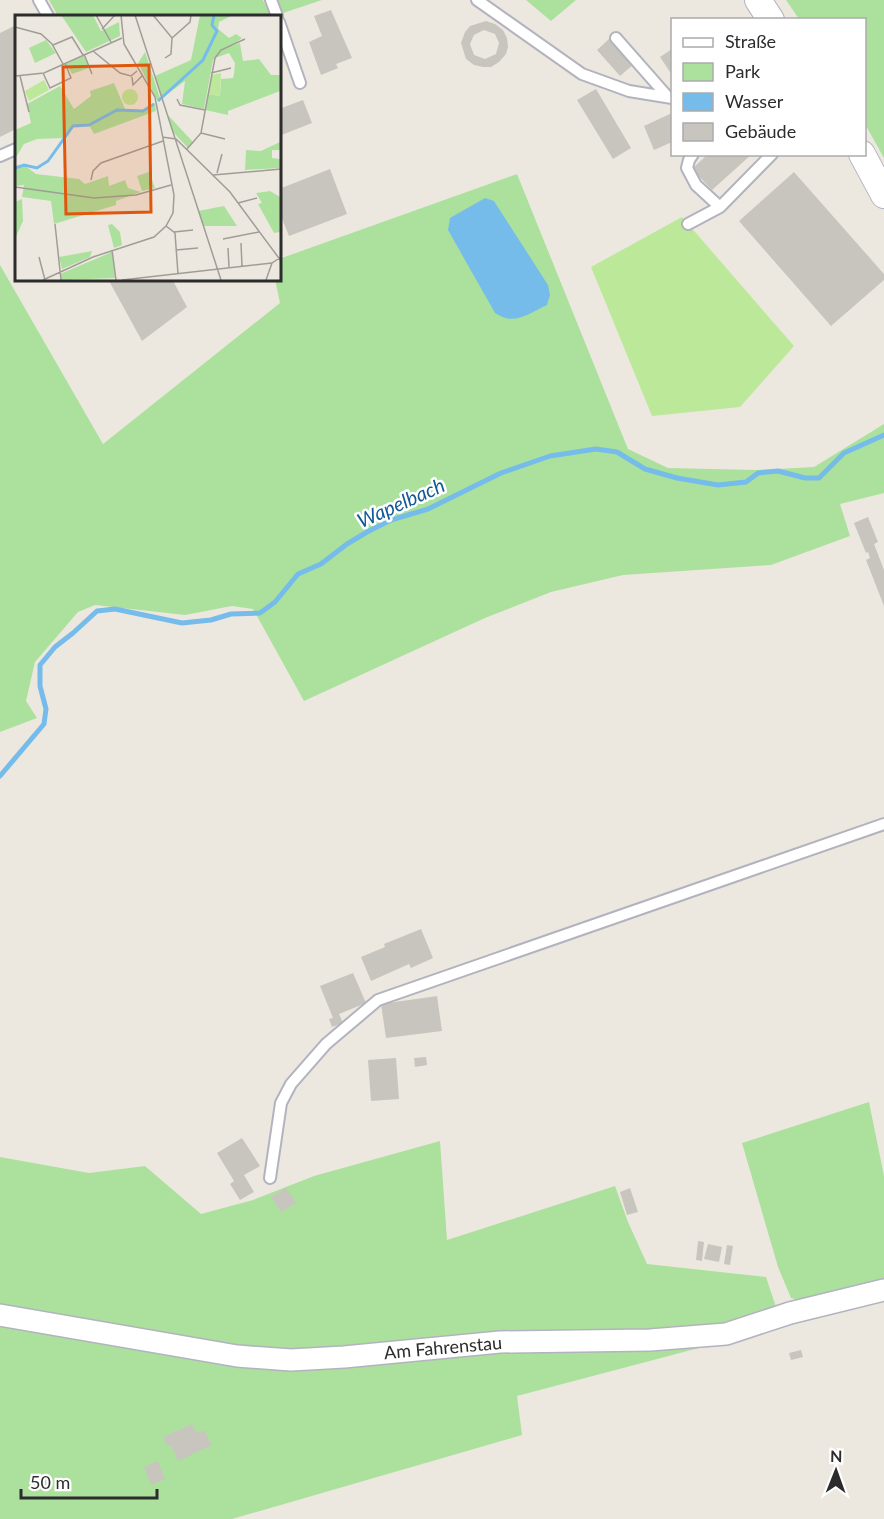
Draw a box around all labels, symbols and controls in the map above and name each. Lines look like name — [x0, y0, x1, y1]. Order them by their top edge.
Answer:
inset map — [15, 15, 280, 280]
legend — [671, 18, 866, 156]
text: Straße — [725, 30, 776, 52]
text: Park — [725, 60, 761, 82]
text: Wasser — [725, 90, 784, 112]
text: Gebäude — [725, 120, 796, 142]
water label: Wapelbach — [353, 472, 448, 532]
street label: Am Fahrenstau — [383, 1331, 503, 1363]
north arrow — [806, 1441, 866, 1501]
text: N — [830, 1446, 843, 1465]
scale bar — [21, 1462, 158, 1500]
text: 50 m — [30, 1471, 70, 1493]

